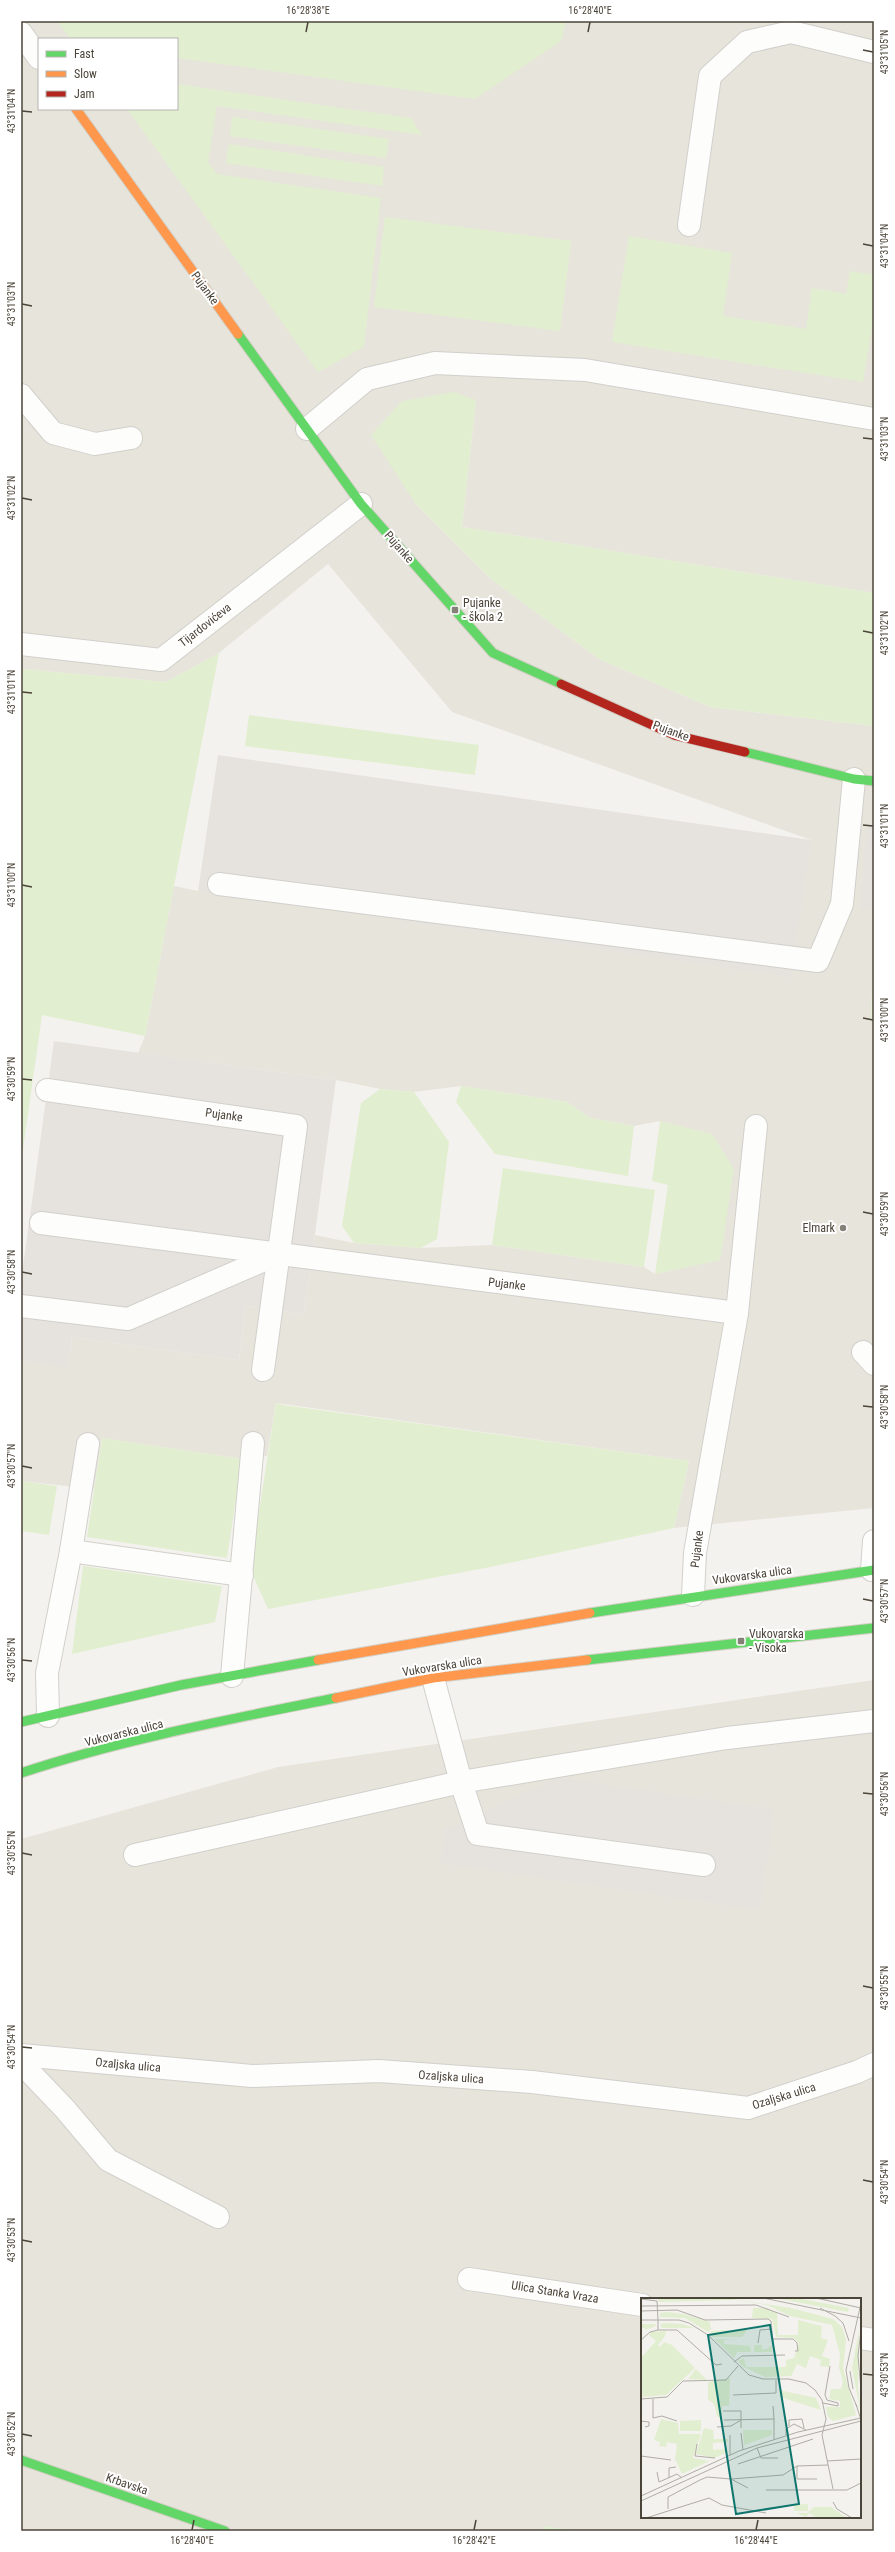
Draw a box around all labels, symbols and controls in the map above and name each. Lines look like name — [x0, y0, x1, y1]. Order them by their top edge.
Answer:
text: 16°28'38"E — [286, 5, 330, 16]
text: 16°28'40"E — [568, 5, 612, 16]
text: 43°31'05"N — [879, 30, 890, 74]
legend — [38, 38, 178, 110]
text: Fast — [74, 47, 95, 61]
text: Slow — [74, 67, 97, 81]
text: Jam — [74, 87, 95, 101]
text: 43°31'04"N — [6, 89, 17, 133]
text: 43°31'04"N — [879, 224, 890, 268]
street label: Pujanke — [188, 269, 222, 308]
text: 43°31'03"N — [6, 282, 17, 326]
text: 43°31'03"N — [879, 417, 890, 461]
text: 43°31'02"N — [6, 476, 17, 520]
street label: Pujanke — [381, 528, 417, 566]
place label: Pujanke - škola 2 — [463, 596, 503, 624]
street label: Tijardovićeva — [176, 600, 234, 650]
marker: Pujanke - škola 2 — [450, 605, 460, 615]
text: 43°31'02"N — [879, 611, 890, 655]
text: 43°31'01"N — [6, 670, 17, 714]
street label: Pujanke — [651, 718, 691, 744]
text: 43°31'01"N — [879, 804, 890, 848]
text: 43°31'00"N — [6, 863, 17, 907]
text: 43°31'00"N — [879, 998, 890, 1042]
text: 43°30'59"N — [6, 1057, 17, 1101]
street label: Pujanke — [204, 1105, 244, 1125]
text: 43°30'59"N — [879, 1192, 890, 1236]
place label: Elmark — [802, 1221, 836, 1235]
marker: Elmark — [838, 1223, 848, 1233]
text: 43°30'58"N — [6, 1250, 17, 1294]
street label: Pujanke — [487, 1275, 527, 1293]
text: 43°30'58"N — [879, 1385, 890, 1429]
text: 43°30'57"N — [6, 1444, 17, 1488]
street label: Pujanke — [688, 1529, 706, 1569]
street label: Vukovarska ulica — [711, 1562, 793, 1588]
text: 43°30'57"N — [879, 1579, 890, 1623]
place label: Vukovarska - Visoka — [749, 1627, 804, 1655]
marker: Vukovarska - Visoka — [736, 1636, 746, 1646]
text: 43°30'56"N — [6, 1638, 17, 1682]
street label: Vukovarska ulica — [401, 1653, 483, 1679]
street label: Vukovarska ulica — [83, 1716, 165, 1749]
text: 43°30'56"N — [879, 1772, 890, 1816]
text: 43°30'55"N — [6, 1831, 17, 1875]
text: 43°30'55"N — [879, 1966, 890, 2010]
text: 43°30'54"N — [6, 2025, 17, 2069]
street label: Ozaljska ulica — [95, 2055, 162, 2075]
street label: Ozaljska ulica — [418, 2068, 484, 2086]
street label: Ozaljska ulica — [751, 2080, 818, 2112]
text: 43°30'54"N — [879, 2160, 890, 2204]
text: 43°30'53"N — [6, 2218, 17, 2262]
street label: Ulica Stanka Vraza — [510, 2278, 600, 2306]
inset map — [641, 2298, 861, 2518]
text: 43°30'53"N — [879, 2353, 890, 2397]
text: 43°30'52"N — [6, 2412, 17, 2456]
street label: Krbavska — [104, 2470, 150, 2498]
text: 16°28'40"E — [170, 2535, 214, 2546]
text: 16°28'42"E — [452, 2535, 496, 2546]
text: 16°28'44"E — [734, 2535, 778, 2546]

